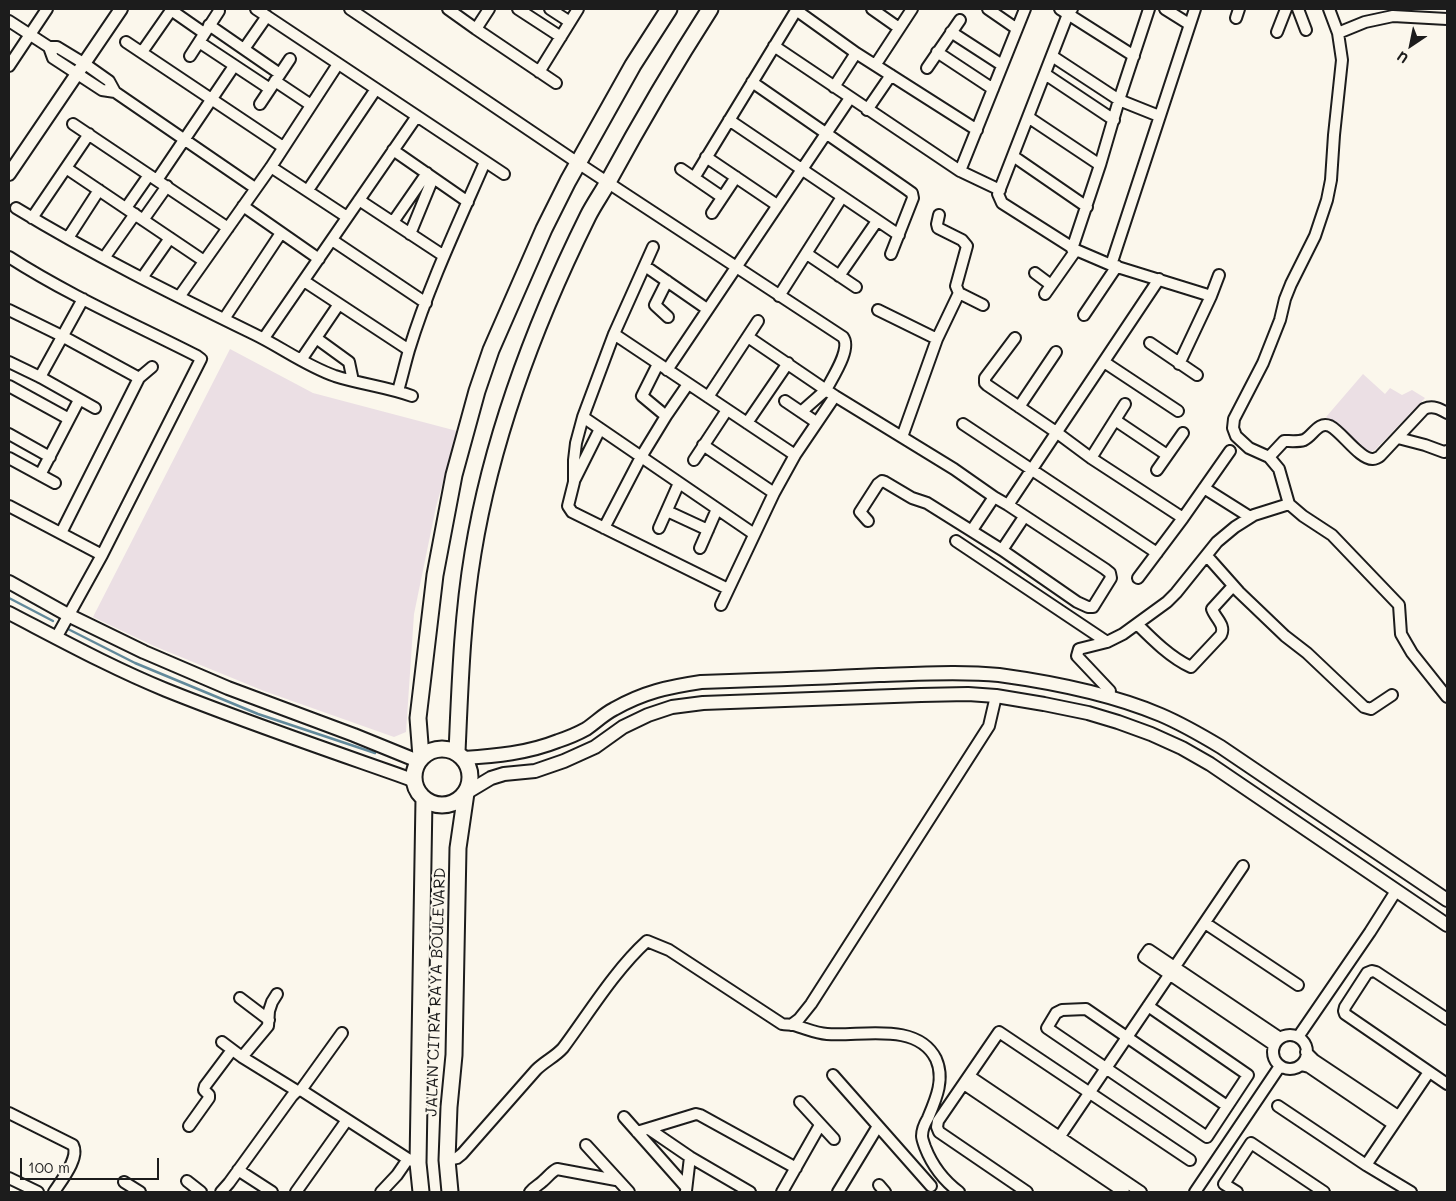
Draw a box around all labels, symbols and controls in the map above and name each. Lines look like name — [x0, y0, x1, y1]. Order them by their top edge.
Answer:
north arrow — [1386, 20, 1436, 70]
text: U — [1393, 47, 1412, 68]
street label: JALAN CITRA RAYA BOULEVARD — [422, 867, 450, 1117]
scale bar — [22, 1148, 161, 1180]
text: 100 m — [28, 1157, 70, 1177]

